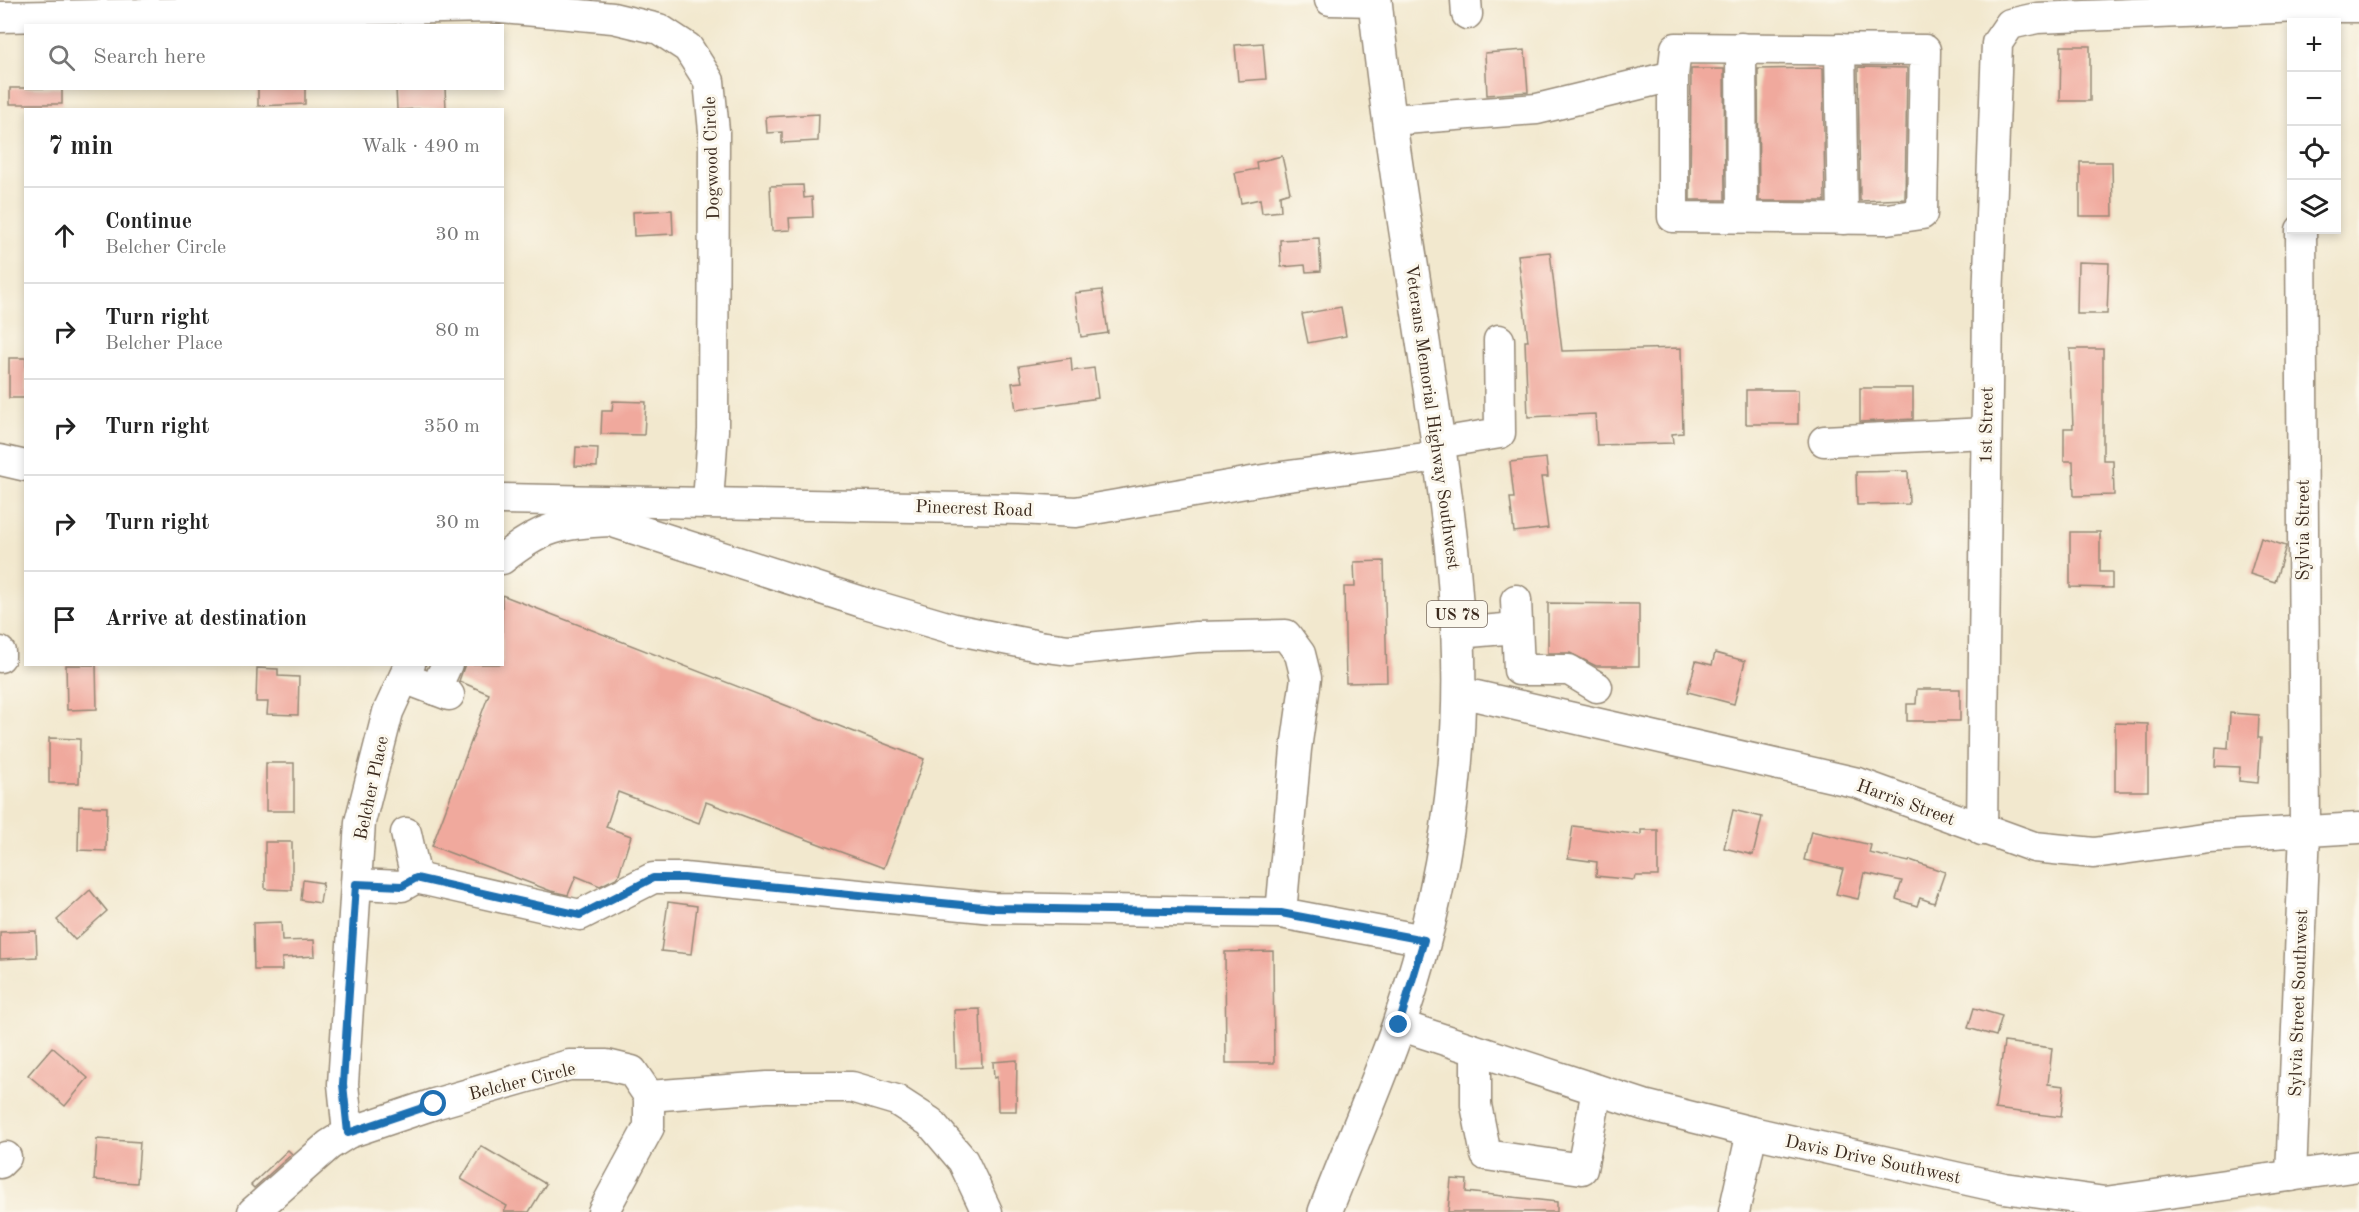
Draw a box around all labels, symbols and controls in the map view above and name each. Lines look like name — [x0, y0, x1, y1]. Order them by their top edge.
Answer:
map controls — [2287, 18, 2341, 234]
button: + — [2287, 18, 2341, 72]
search box — [24, 24, 504, 90]
icon: search — [45, 41, 78, 74]
text: Search here — [93, 46, 206, 68]
button: − — [2287, 72, 2341, 126]
street label: Dogwood Circle — [701, 96, 723, 220]
button: locate — [2287, 126, 2341, 180]
text: 7 min — [48, 134, 113, 160]
text: Walk · 490 m — [361, 137, 480, 157]
button: layers — [2287, 180, 2341, 234]
text: Continue — [105, 211, 192, 233]
icon: ahead — [48, 219, 81, 252]
text: 30 m — [435, 225, 480, 245]
text: Belcher Circle — [105, 238, 226, 258]
street label: Veterans Memorial Highway Southwest — [1402, 263, 1462, 571]
text: Turn right — [105, 307, 209, 329]
icon: right — [48, 315, 81, 348]
text: 80 m — [435, 321, 480, 341]
text: Belcher Place — [105, 334, 223, 354]
street label: 1st Street — [1977, 386, 1997, 464]
icon: right — [48, 411, 81, 444]
text: Turn right — [105, 416, 209, 438]
text: 350 m — [424, 417, 480, 437]
street label: Sylvia Street — [2295, 479, 2313, 581]
street label: Pinecrest Road — [915, 498, 1033, 520]
icon: right — [48, 507, 81, 540]
text: Turn right — [105, 512, 209, 534]
text: 30 m — [435, 513, 480, 533]
road number: US 78 — [1427, 601, 1487, 627]
icon: arrive — [48, 603, 81, 636]
text: Arrive at destination — [105, 608, 307, 630]
street label: Belcher Place — [352, 734, 392, 842]
street label: Harris Street — [1854, 777, 1957, 829]
street label: Sylvia Street Southwest — [2287, 909, 2311, 1097]
route end — [1385, 1011, 1411, 1037]
street label: Belcher Circle — [467, 1060, 577, 1104]
route start — [420, 1090, 446, 1116]
street label: Davis Drive Southwest — [1783, 1133, 1962, 1187]

